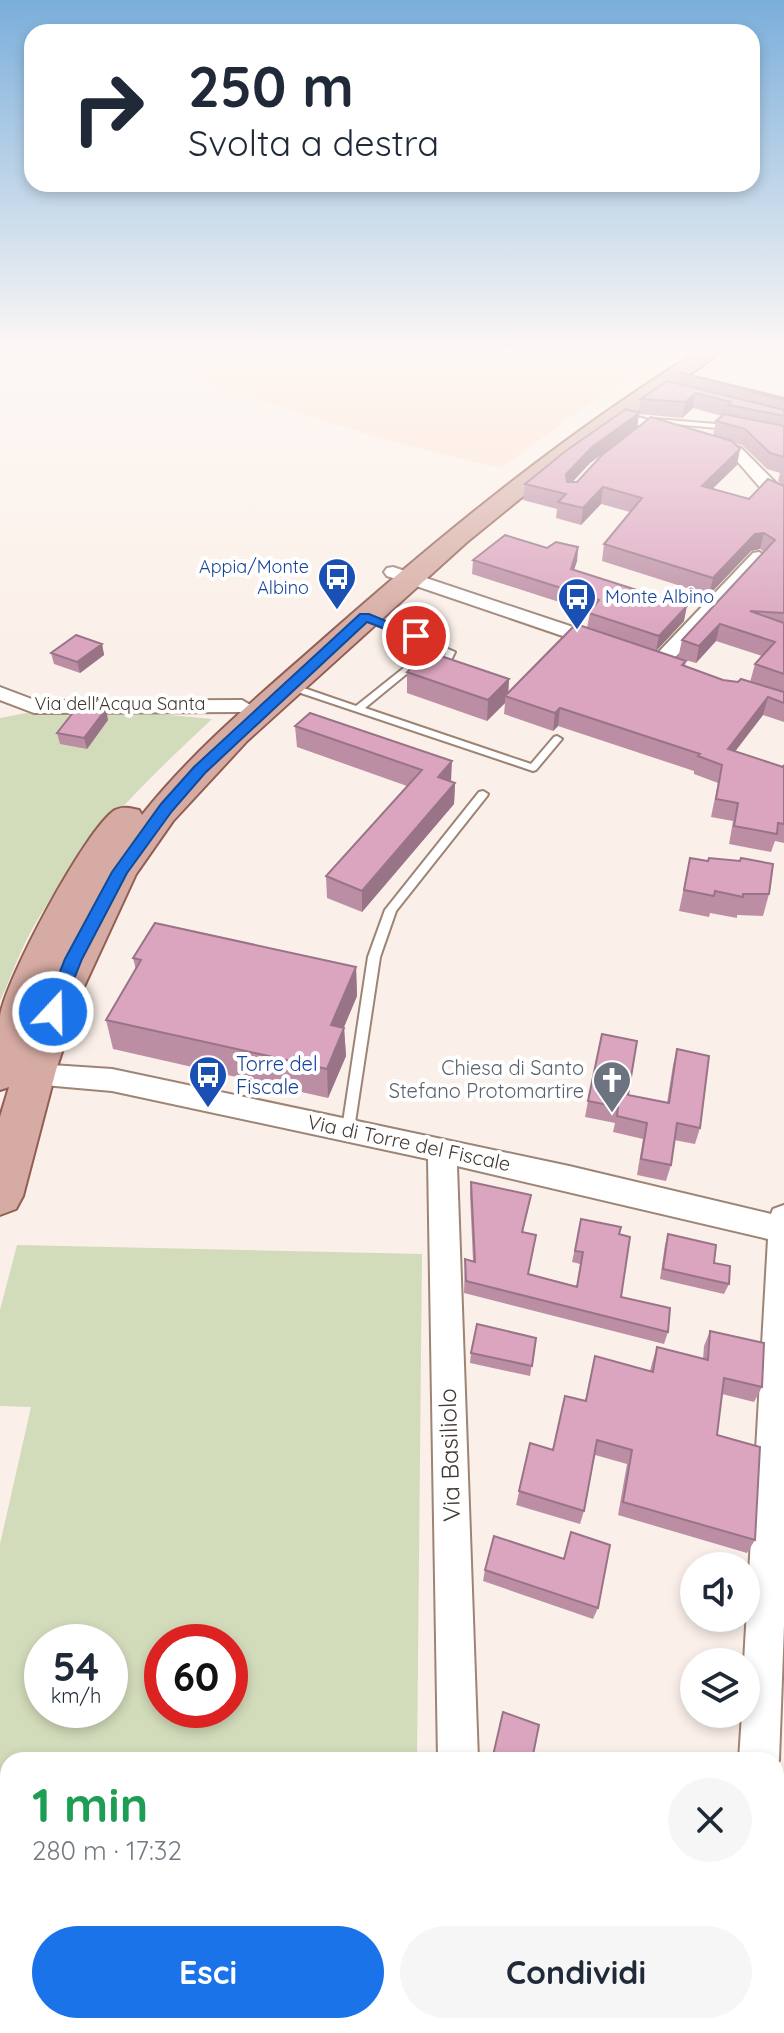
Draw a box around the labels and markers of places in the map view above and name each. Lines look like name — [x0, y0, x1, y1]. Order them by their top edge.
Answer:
place label: Appia/Monte Albino — [199, 555, 309, 599]
bus stop icon: Appia/Monte Albino — [316, 556, 358, 611]
bus stop icon: Monte Albino — [556, 576, 598, 631]
place label: Monte Albino — [605, 585, 714, 608]
pin — [382, 602, 450, 670]
place label: Torre del Fiscale — [236, 1051, 318, 1099]
bus stop icon: Torre del Fiscale — [187, 1054, 229, 1109]
place label: Chiesa di Santo Stefano Protomartire — [389, 1055, 584, 1103]
church icon: Chiesa di Santo Stefano Protomartire — [591, 1059, 633, 1114]

